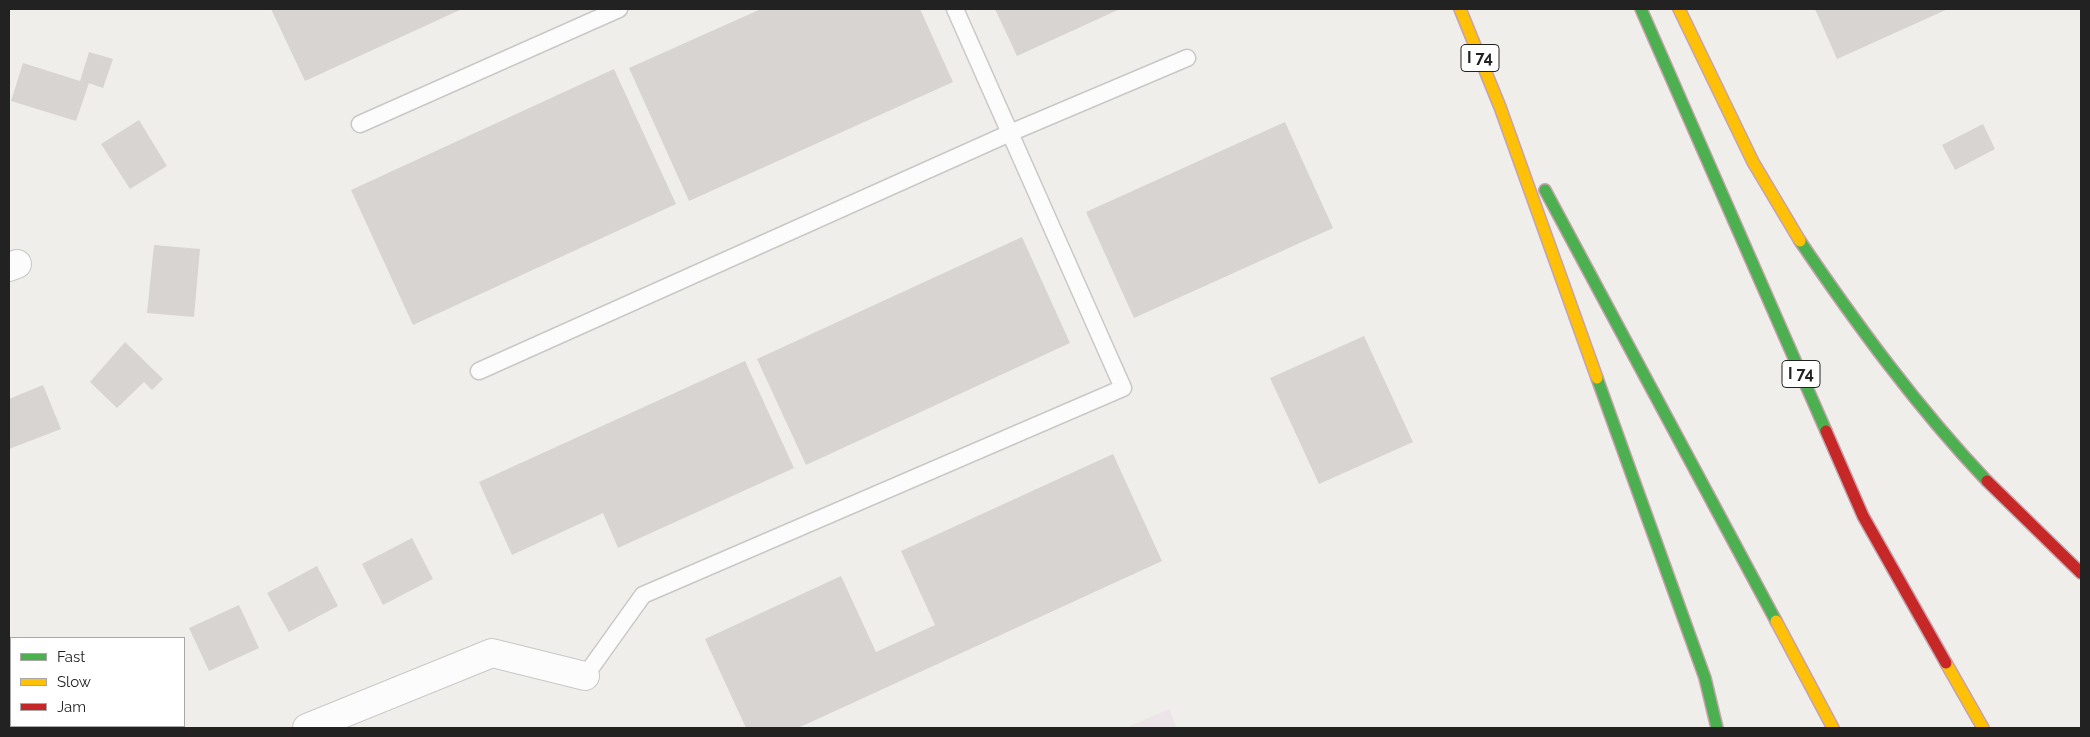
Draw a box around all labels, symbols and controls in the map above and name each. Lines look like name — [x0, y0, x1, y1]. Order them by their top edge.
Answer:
road number: I 74 — [1461, 44, 1499, 72]
road number: I 74 — [1782, 360, 1820, 388]
legend — [10, 637, 185, 727]
text: Fast — [57, 648, 85, 666]
text: Slow — [57, 673, 91, 691]
text: Jam — [57, 698, 86, 716]

